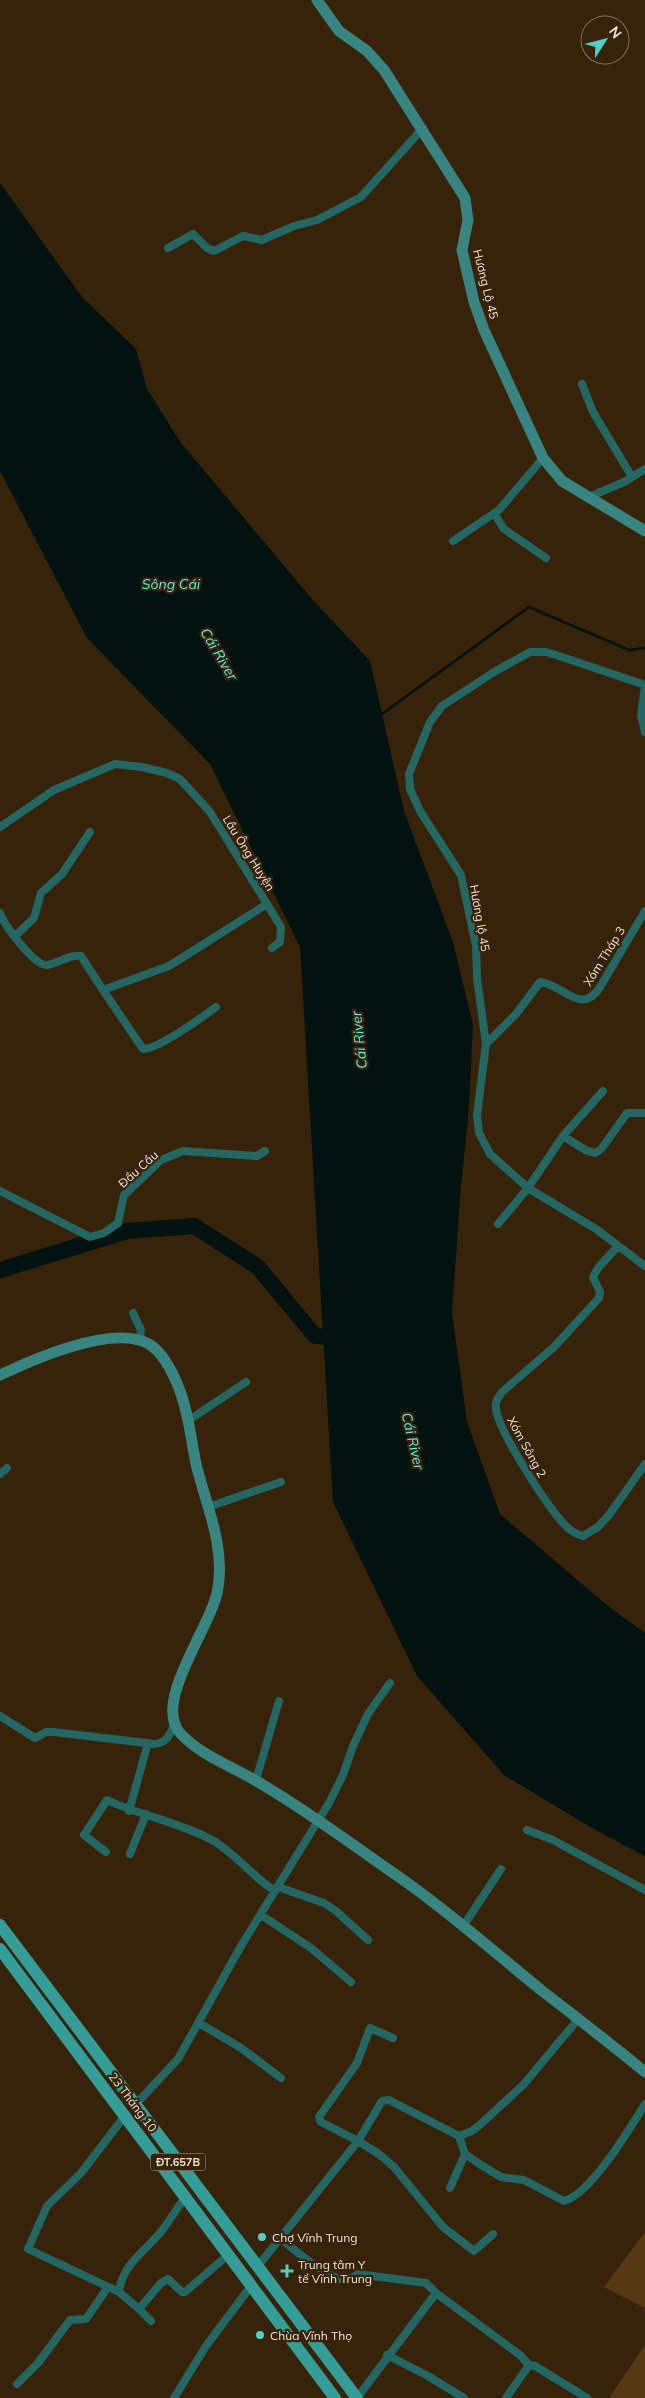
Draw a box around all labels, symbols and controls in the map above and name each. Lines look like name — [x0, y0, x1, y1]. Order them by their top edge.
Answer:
north arrow — [580, 15, 630, 65]
text: N — [605, 23, 626, 42]
street label: Hương Lộ 45 — [470, 248, 502, 320]
water label: Sông Cái — [142, 575, 201, 593]
water label: Cái River — [196, 625, 242, 684]
street label: Lầu Ông Huyện — [220, 812, 278, 894]
street label: Hương lộ 45 — [467, 883, 493, 953]
street label: Xóm Tháp 3 — [580, 923, 628, 989]
water label: Cái River — [347, 1009, 371, 1070]
street label: Đầu Cầu — [115, 1147, 161, 1191]
water label: Cái River — [398, 1411, 429, 1472]
street label: Xóm Sông 2 — [504, 1414, 550, 1480]
street label: 23 Tháng 10 — [106, 2069, 160, 2135]
road number: ĐT.657B — [150, 2154, 206, 2170]
place label: Chợ Vĩnh Trung — [272, 2230, 358, 2245]
marker: Chợ Vĩnh Trung — [256, 2231, 268, 2243]
place label: Trung tâm Y tế Vĩnh Trung — [298, 2257, 372, 2286]
marker: Trung tâm Y tế Vĩnh Trung — [280, 2264, 294, 2278]
place label: Chùa Vĩnh Thọ — [270, 2328, 352, 2343]
marker: Chùa Vĩnh Thọ — [254, 2329, 266, 2341]

